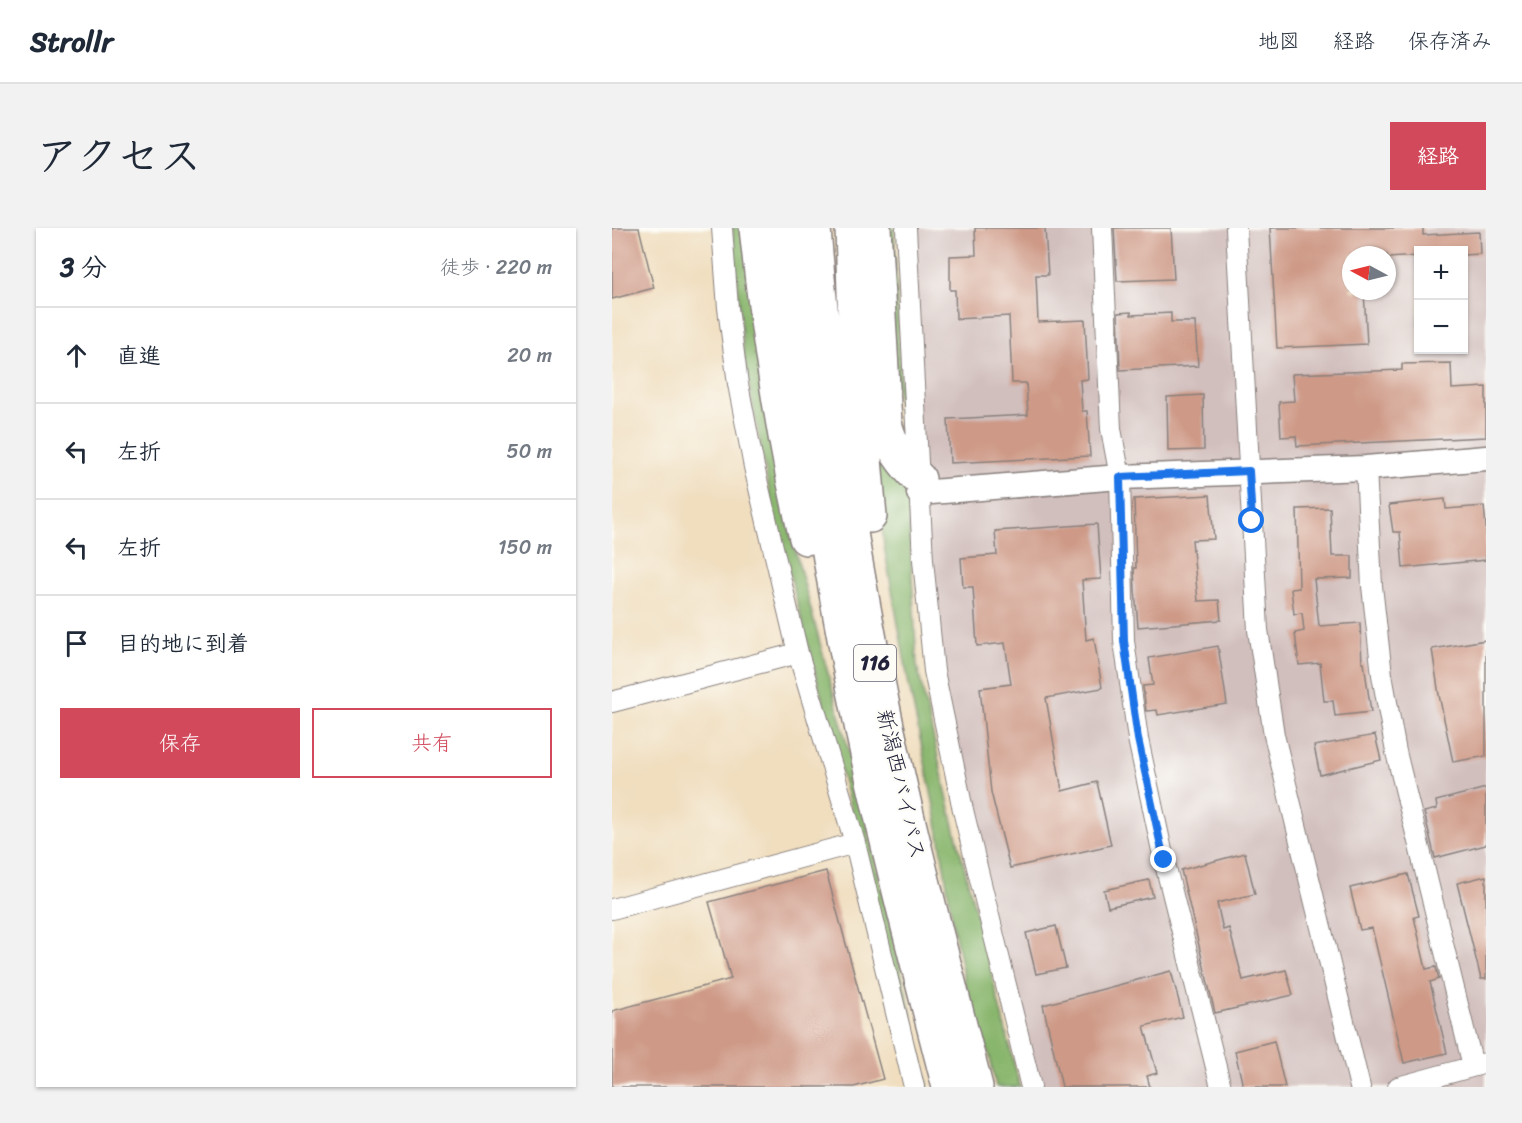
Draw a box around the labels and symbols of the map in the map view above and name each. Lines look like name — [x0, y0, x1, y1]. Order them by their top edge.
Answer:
north arrow — [1342, 246, 1396, 300]
route start — [1238, 507, 1264, 533]
road number: 116 — [854, 645, 896, 681]
street label: 新潟西バイパス — [865, 705, 938, 863]
route end — [1150, 846, 1176, 872]

